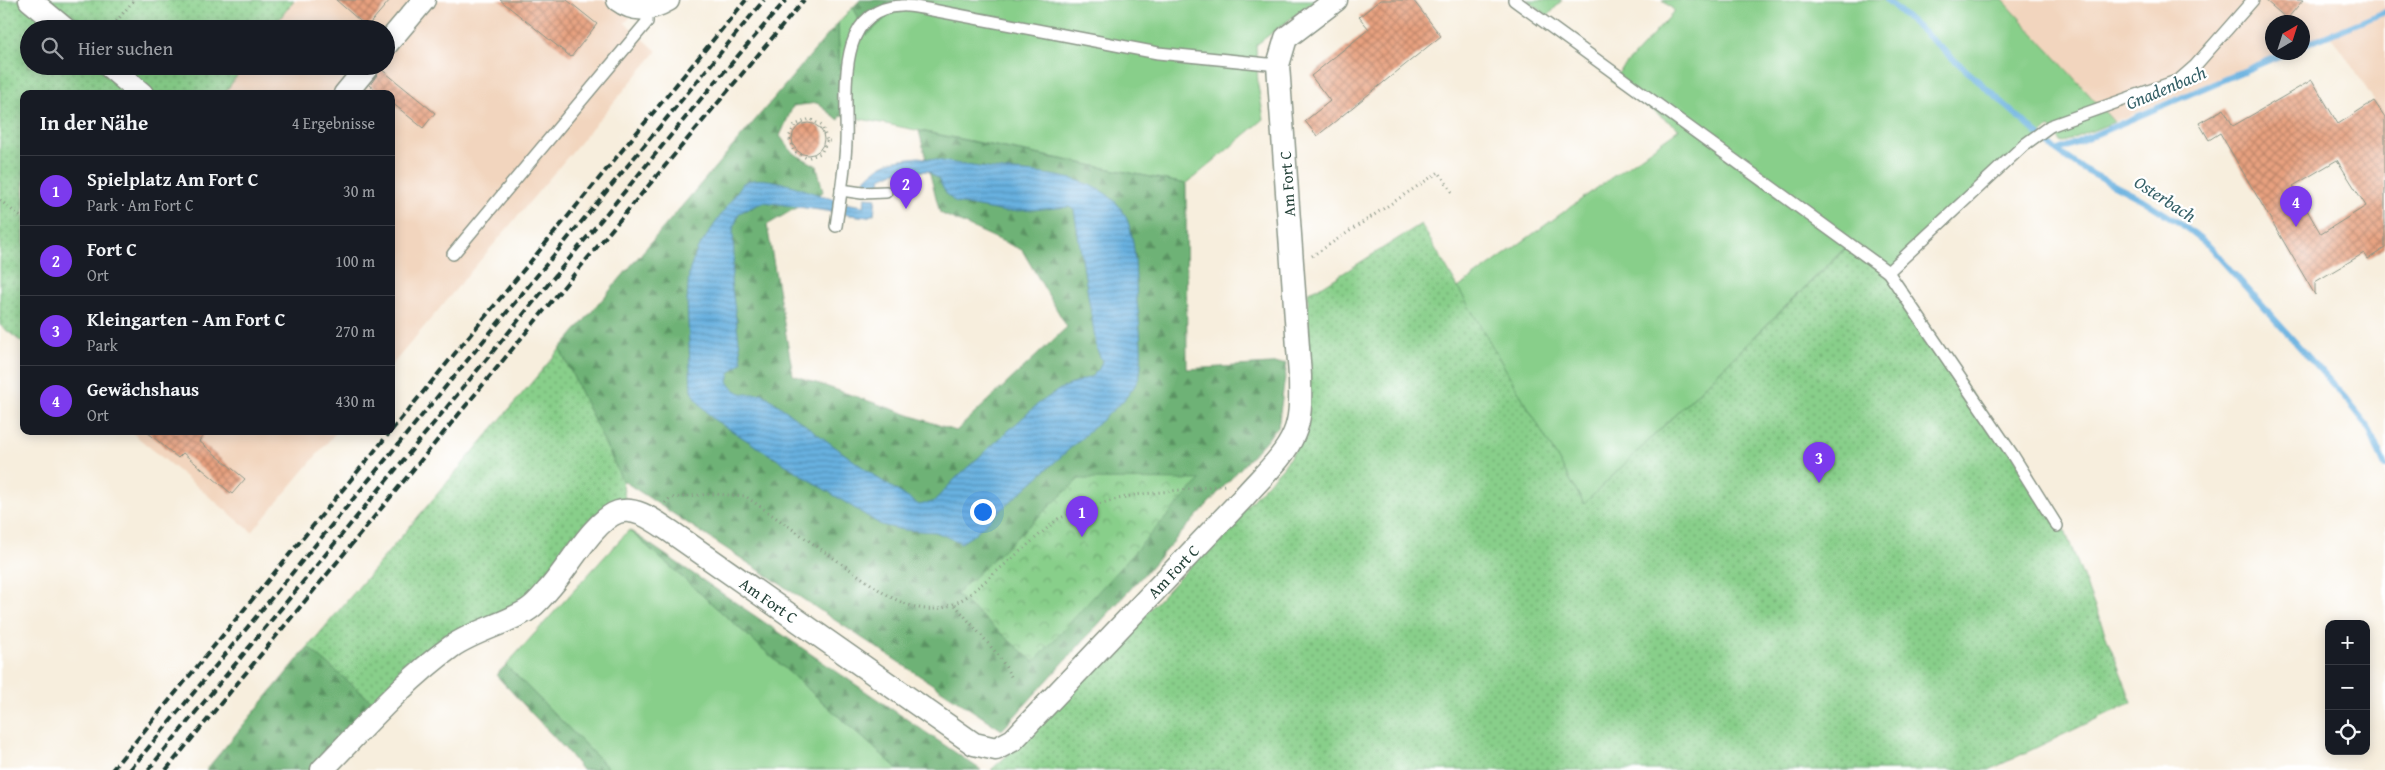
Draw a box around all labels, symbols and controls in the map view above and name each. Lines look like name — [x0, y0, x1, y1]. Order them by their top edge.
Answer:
north arrow — [2265, 15, 2310, 60]
search box — [20, 20, 395, 75]
icon: search — [38, 34, 66, 62]
text: Hier suchen — [78, 34, 173, 62]
water label: Gnadenbach — [2121, 59, 2210, 117]
text: In der Nähe — [40, 107, 148, 138]
text: 4 Ergebnisse — [292, 111, 375, 135]
street label: Am Fort C — [1273, 150, 1301, 218]
text: Spielplatz Am Fort C — [87, 165, 258, 193]
pin: 2 — [890, 168, 922, 209]
water label: Osterbach — [2129, 168, 2202, 229]
text: 1 — [52, 179, 60, 203]
text: 30 m — [343, 179, 375, 203]
pin: 4 — [2280, 186, 2312, 227]
text: Park · Am Fort C — [87, 193, 194, 217]
text: Fort C — [87, 235, 137, 263]
text: 2 — [52, 249, 60, 273]
text: 100 m — [335, 249, 375, 273]
text: Ort — [87, 263, 109, 287]
text: Kleingarten - Am Fort C — [87, 305, 285, 333]
text: 3 — [52, 319, 60, 343]
text: 270 m — [335, 319, 375, 343]
text: Park — [87, 333, 118, 357]
text: Gewächshaus — [87, 375, 199, 403]
text: 4 — [52, 389, 60, 413]
text: 430 m — [335, 389, 375, 413]
text: Ort — [87, 403, 109, 427]
pin: 3 — [1803, 442, 1835, 483]
pin: 1 — [1066, 496, 1098, 537]
your location — [970, 499, 996, 525]
street label: Am Fort C — [1142, 539, 1205, 604]
street label: Am Fort C — [735, 571, 803, 629]
map controls — [2325, 620, 2370, 755]
button: + — [2325, 620, 2370, 665]
button: − — [2325, 665, 2370, 710]
button: locate — [2325, 710, 2370, 755]

